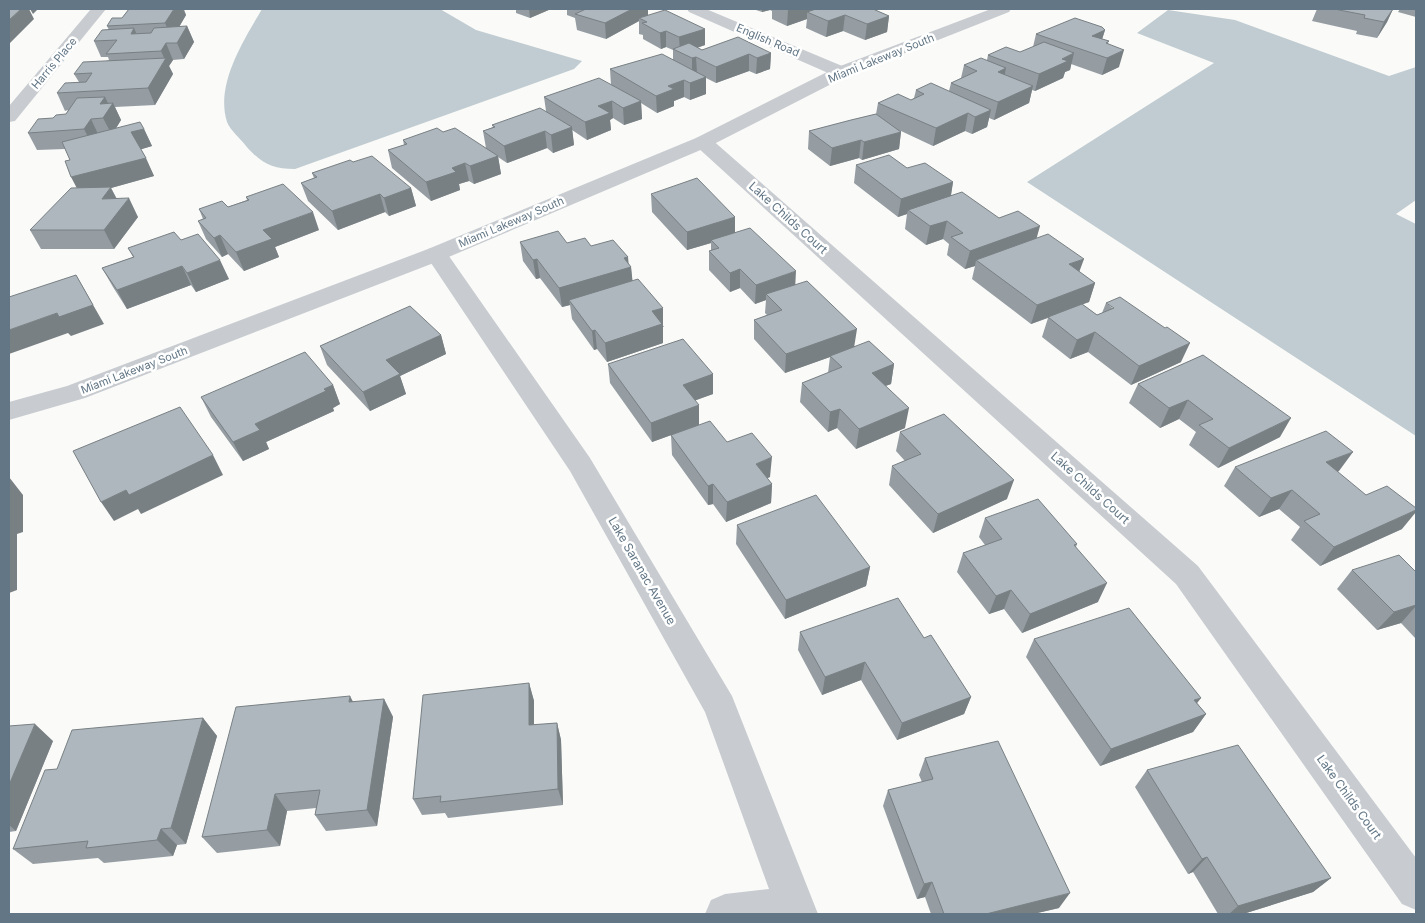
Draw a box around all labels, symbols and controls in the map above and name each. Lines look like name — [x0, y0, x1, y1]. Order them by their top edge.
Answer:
street label: English Road — [734, 20, 802, 60]
street label: Miami Lakeway South — [826, 30, 936, 86]
street label: Harris Place — [28, 34, 80, 92]
street label: Lake Childs Court — [746, 178, 831, 257]
street label: Miami Lakeway South — [456, 193, 566, 251]
street label: Miami Lakeway South — [79, 343, 189, 397]
street label: Lake Childs Court — [1048, 448, 1133, 527]
street label: Lake Saranac Avenue — [605, 514, 679, 627]
street label: Lake Childs Court — [1314, 752, 1385, 842]

